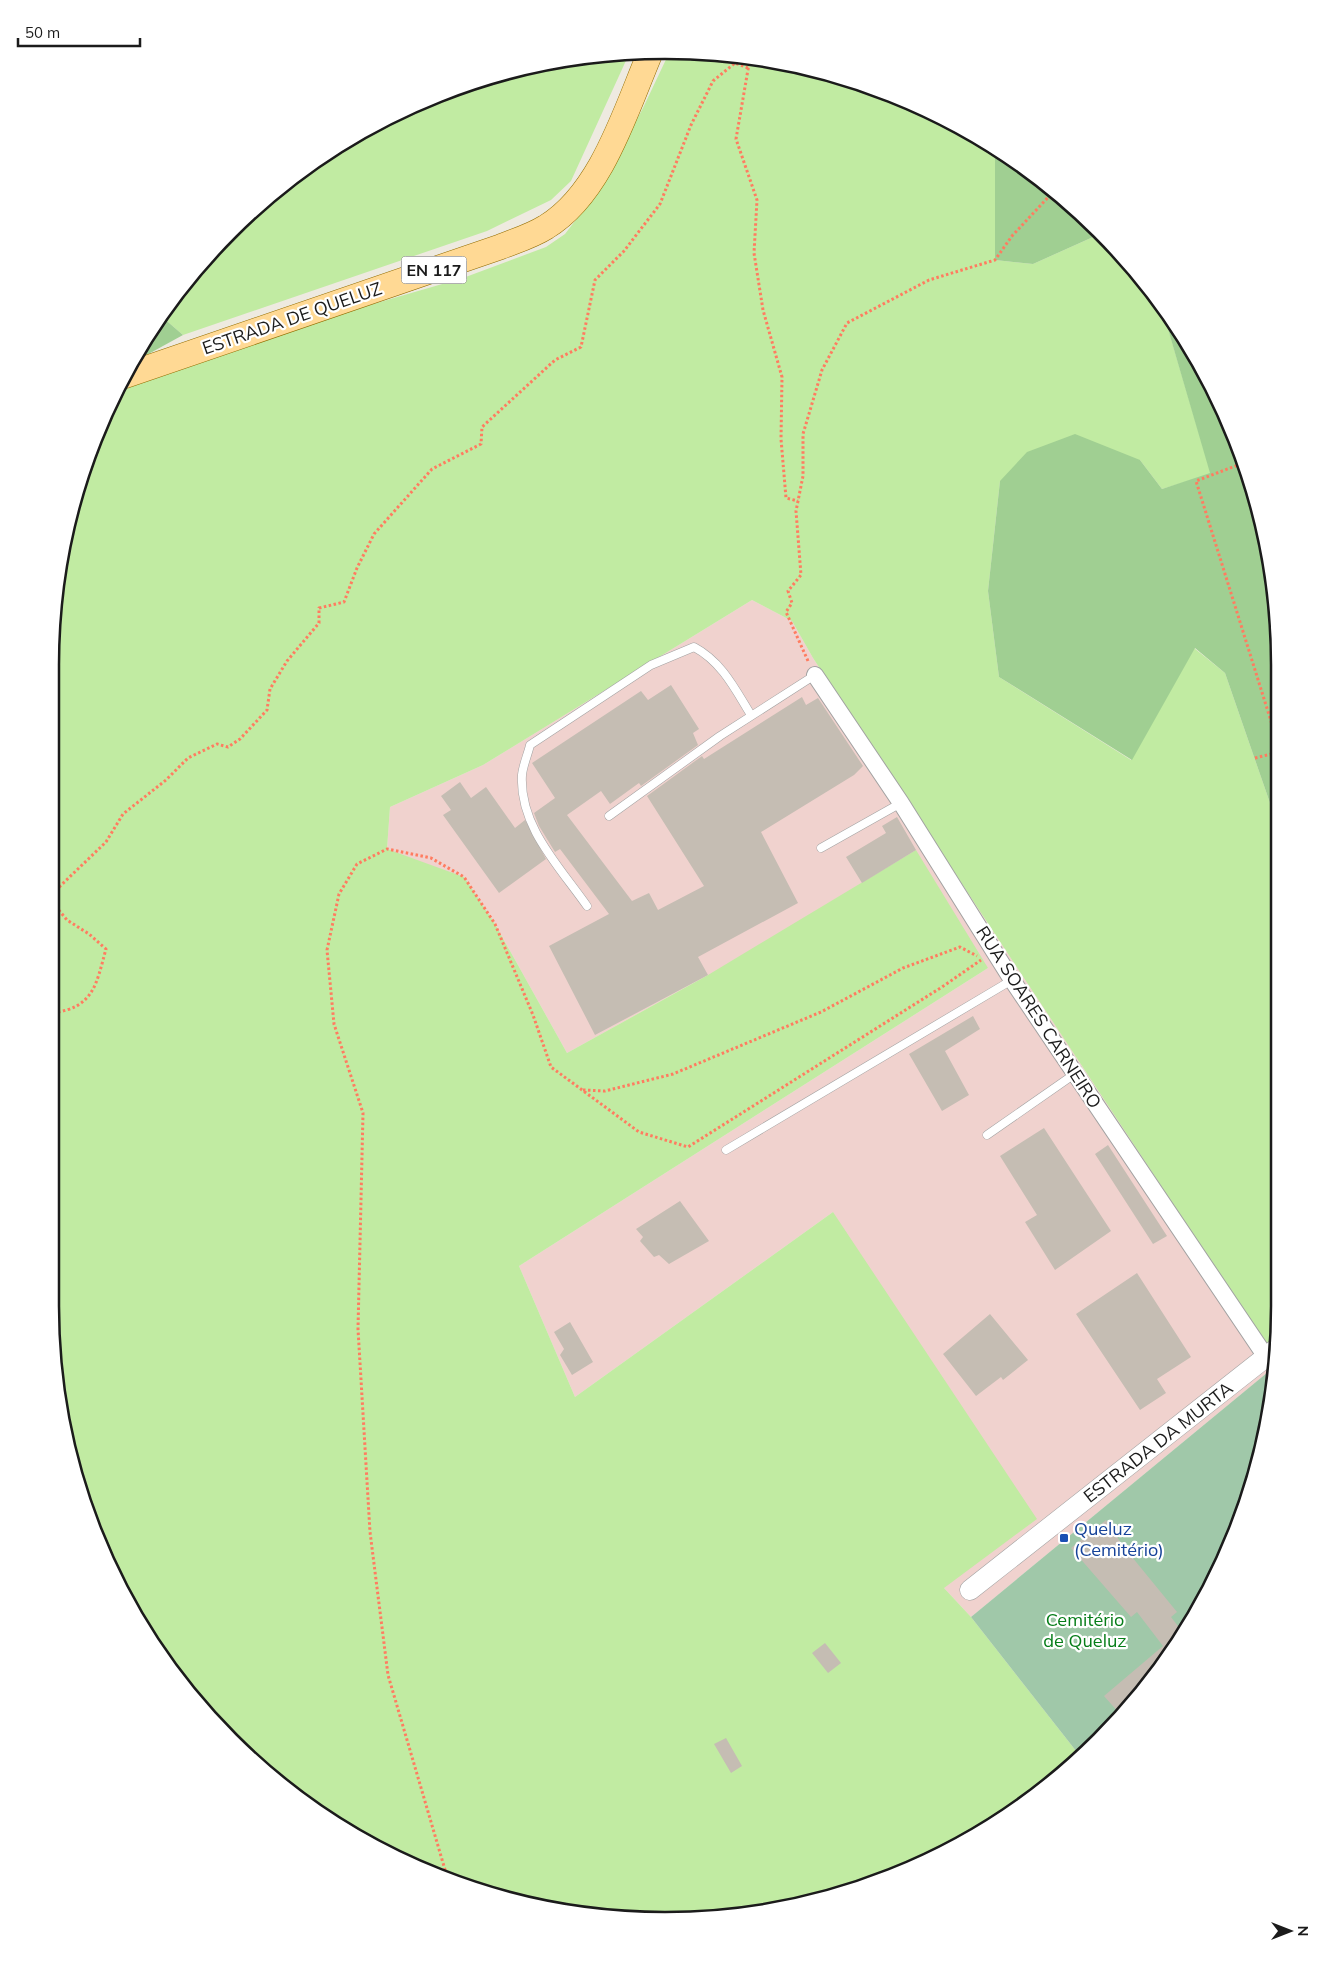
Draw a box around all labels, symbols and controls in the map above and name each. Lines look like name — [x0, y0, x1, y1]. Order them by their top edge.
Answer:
scale bar — [18, 15, 140, 47]
text: 50 m — [25, 23, 60, 42]
road number: EN 117 — [402, 256, 466, 284]
street label: ESTRADA DE QUELUZ — [199, 276, 385, 360]
street label: RUA SOARES CARNEIRO — [971, 921, 1107, 1113]
street label: ESTRADA DA MURTA — [1079, 1376, 1237, 1508]
place label: Queluz (Cemitério) — [1074, 1517, 1164, 1561]
marker: Queluz (Cemitério) — [1058, 1532, 1070, 1544]
park label: Cemitério de Queluz — [1043, 1608, 1127, 1652]
north arrow — [1265, 1906, 1315, 1956]
text: N — [1294, 1926, 1312, 1936]

